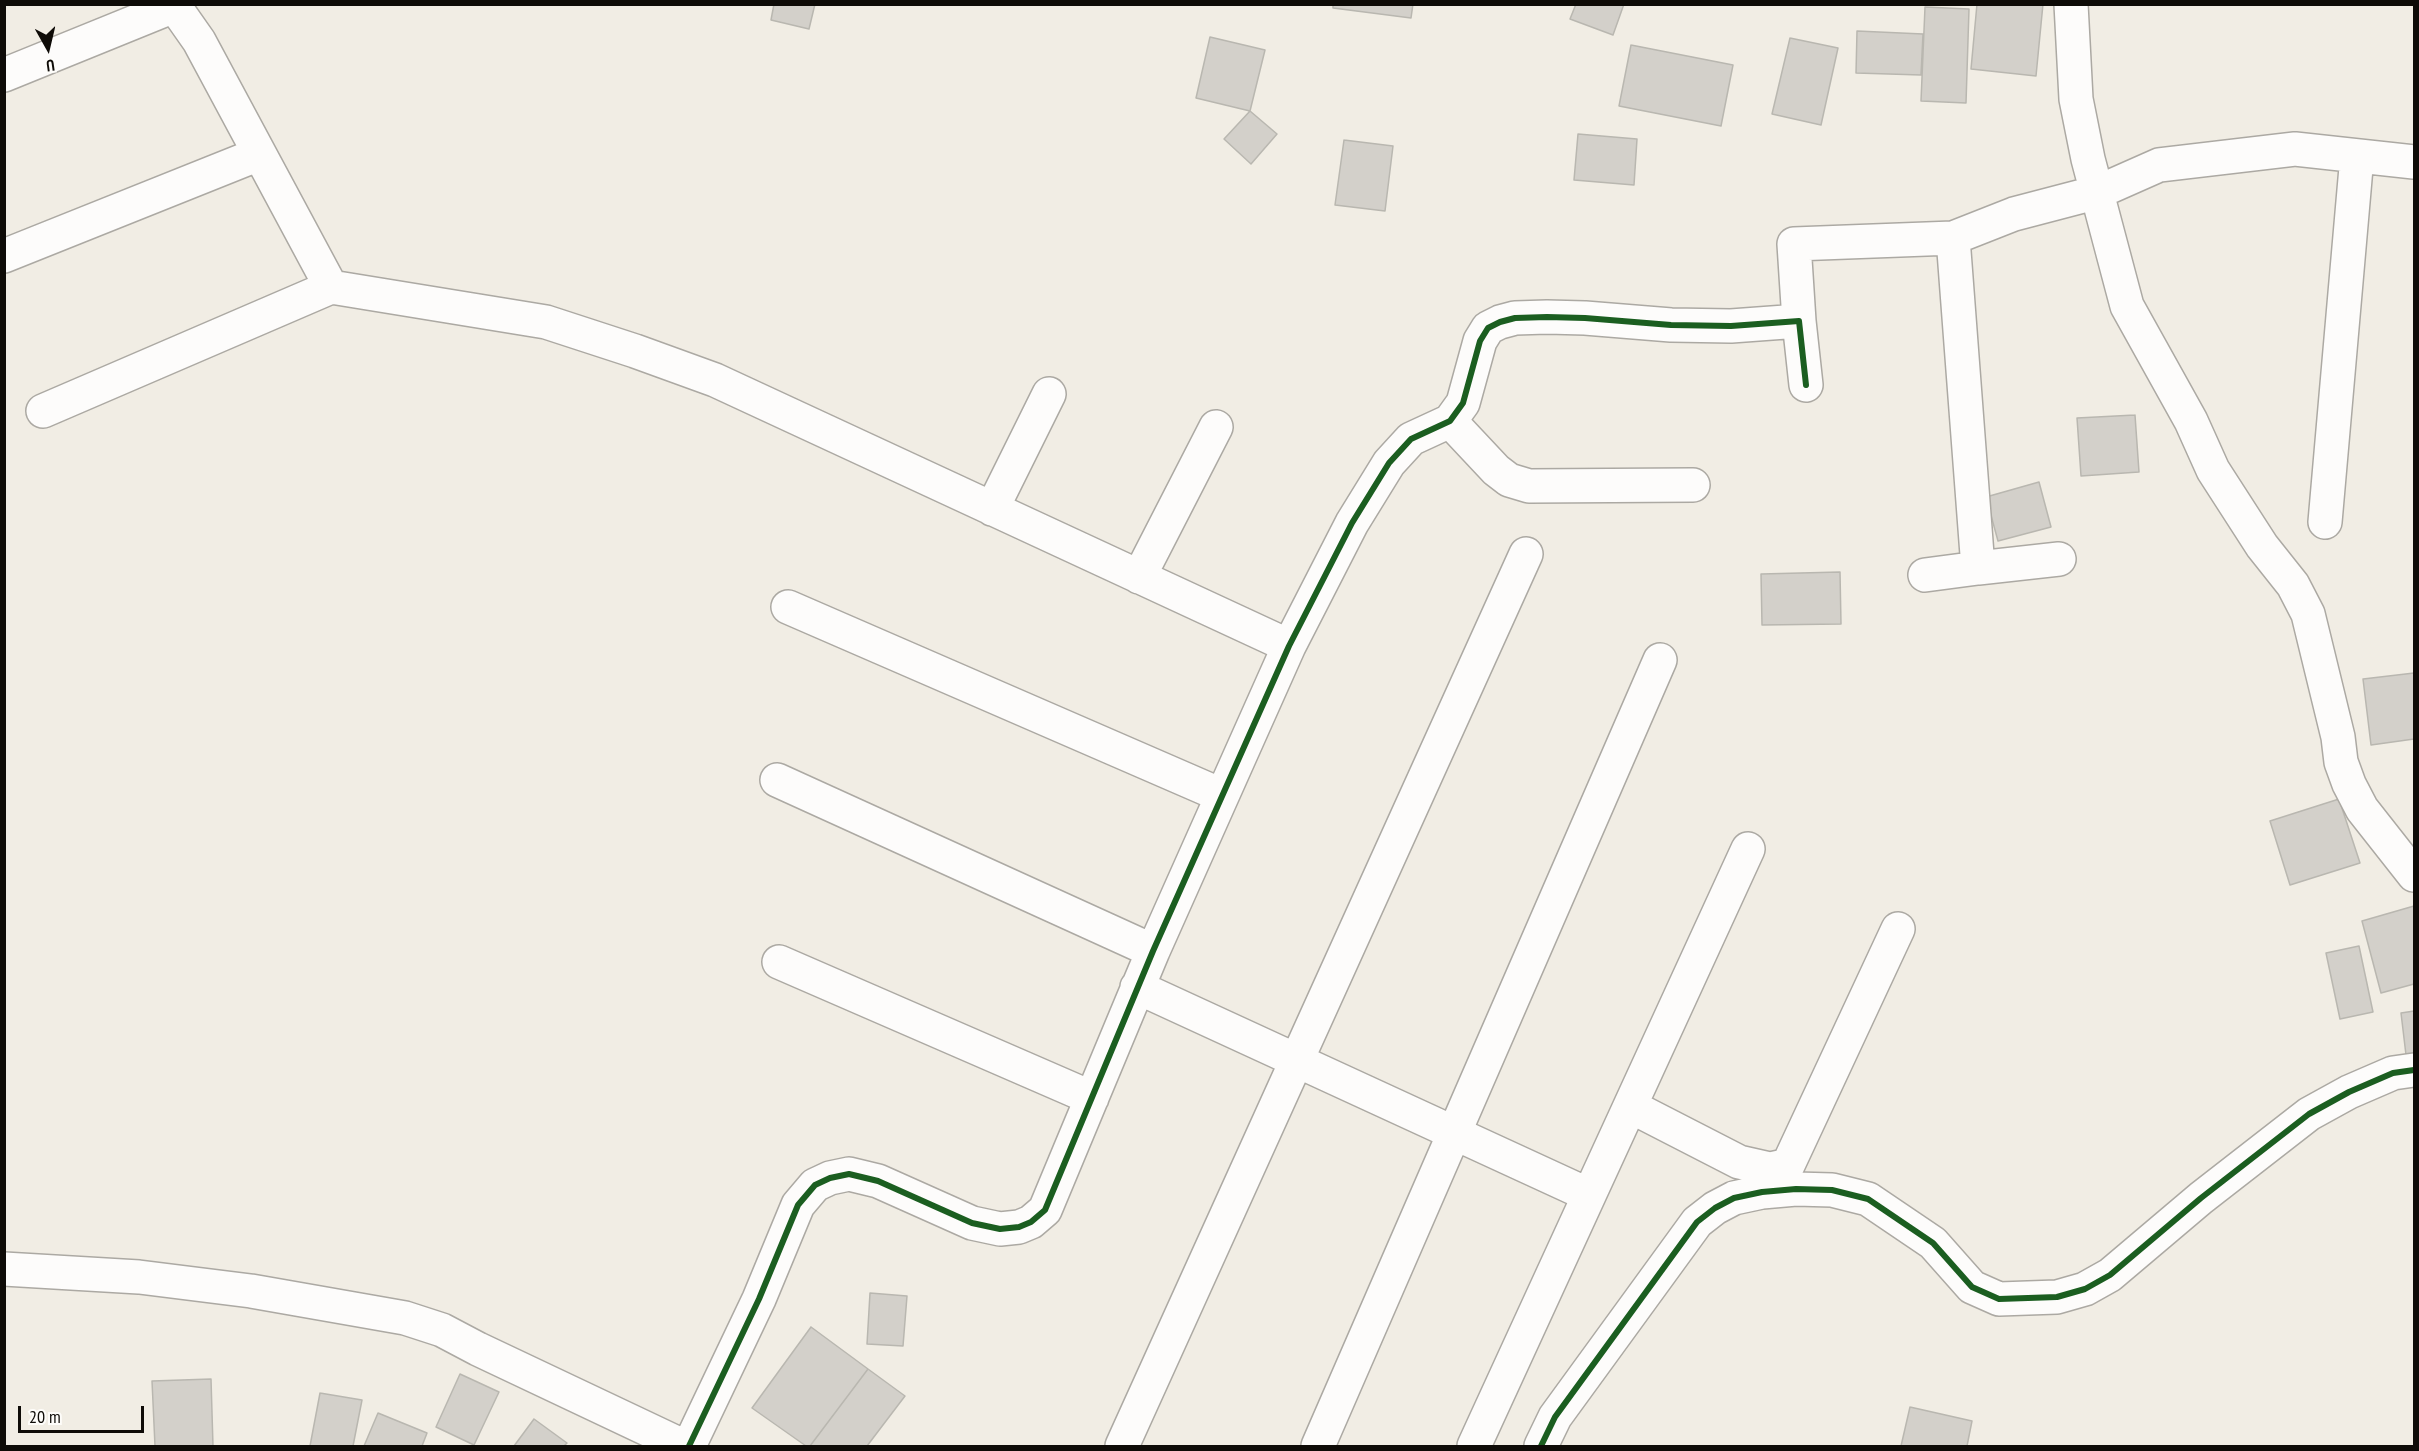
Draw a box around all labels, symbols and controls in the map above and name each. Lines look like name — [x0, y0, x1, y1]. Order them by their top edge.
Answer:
north arrow — [18, 18, 78, 78]
text: U — [45, 55, 56, 76]
scale bar — [21, 1394, 147, 1432]
text: 20 m — [29, 1405, 61, 1428]

